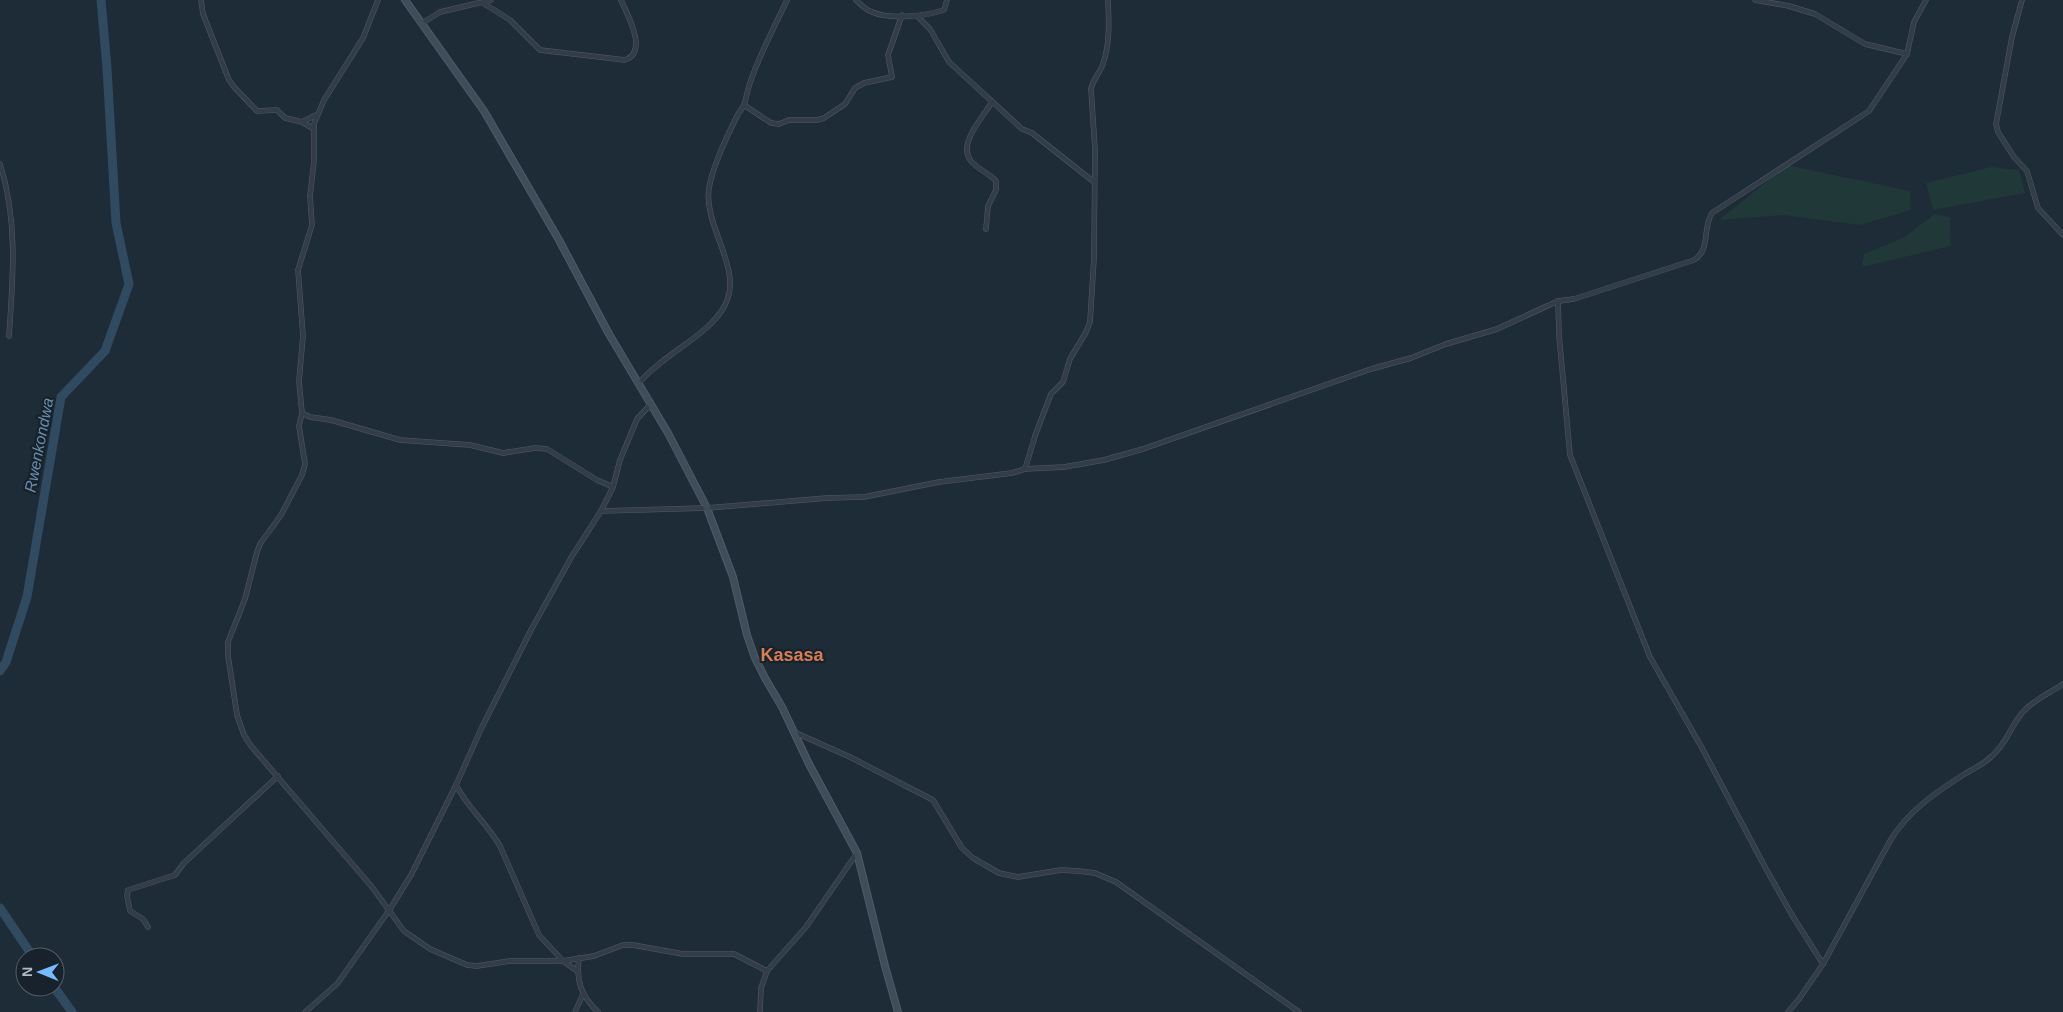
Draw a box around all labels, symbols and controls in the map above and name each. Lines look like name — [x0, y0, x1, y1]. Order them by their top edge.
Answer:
water label: Rwenkondwa — [21, 396, 57, 494]
district label: Kasasa — [760, 645, 825, 665]
north arrow — [15, 947, 65, 997]
text: N — [19, 967, 35, 977]

